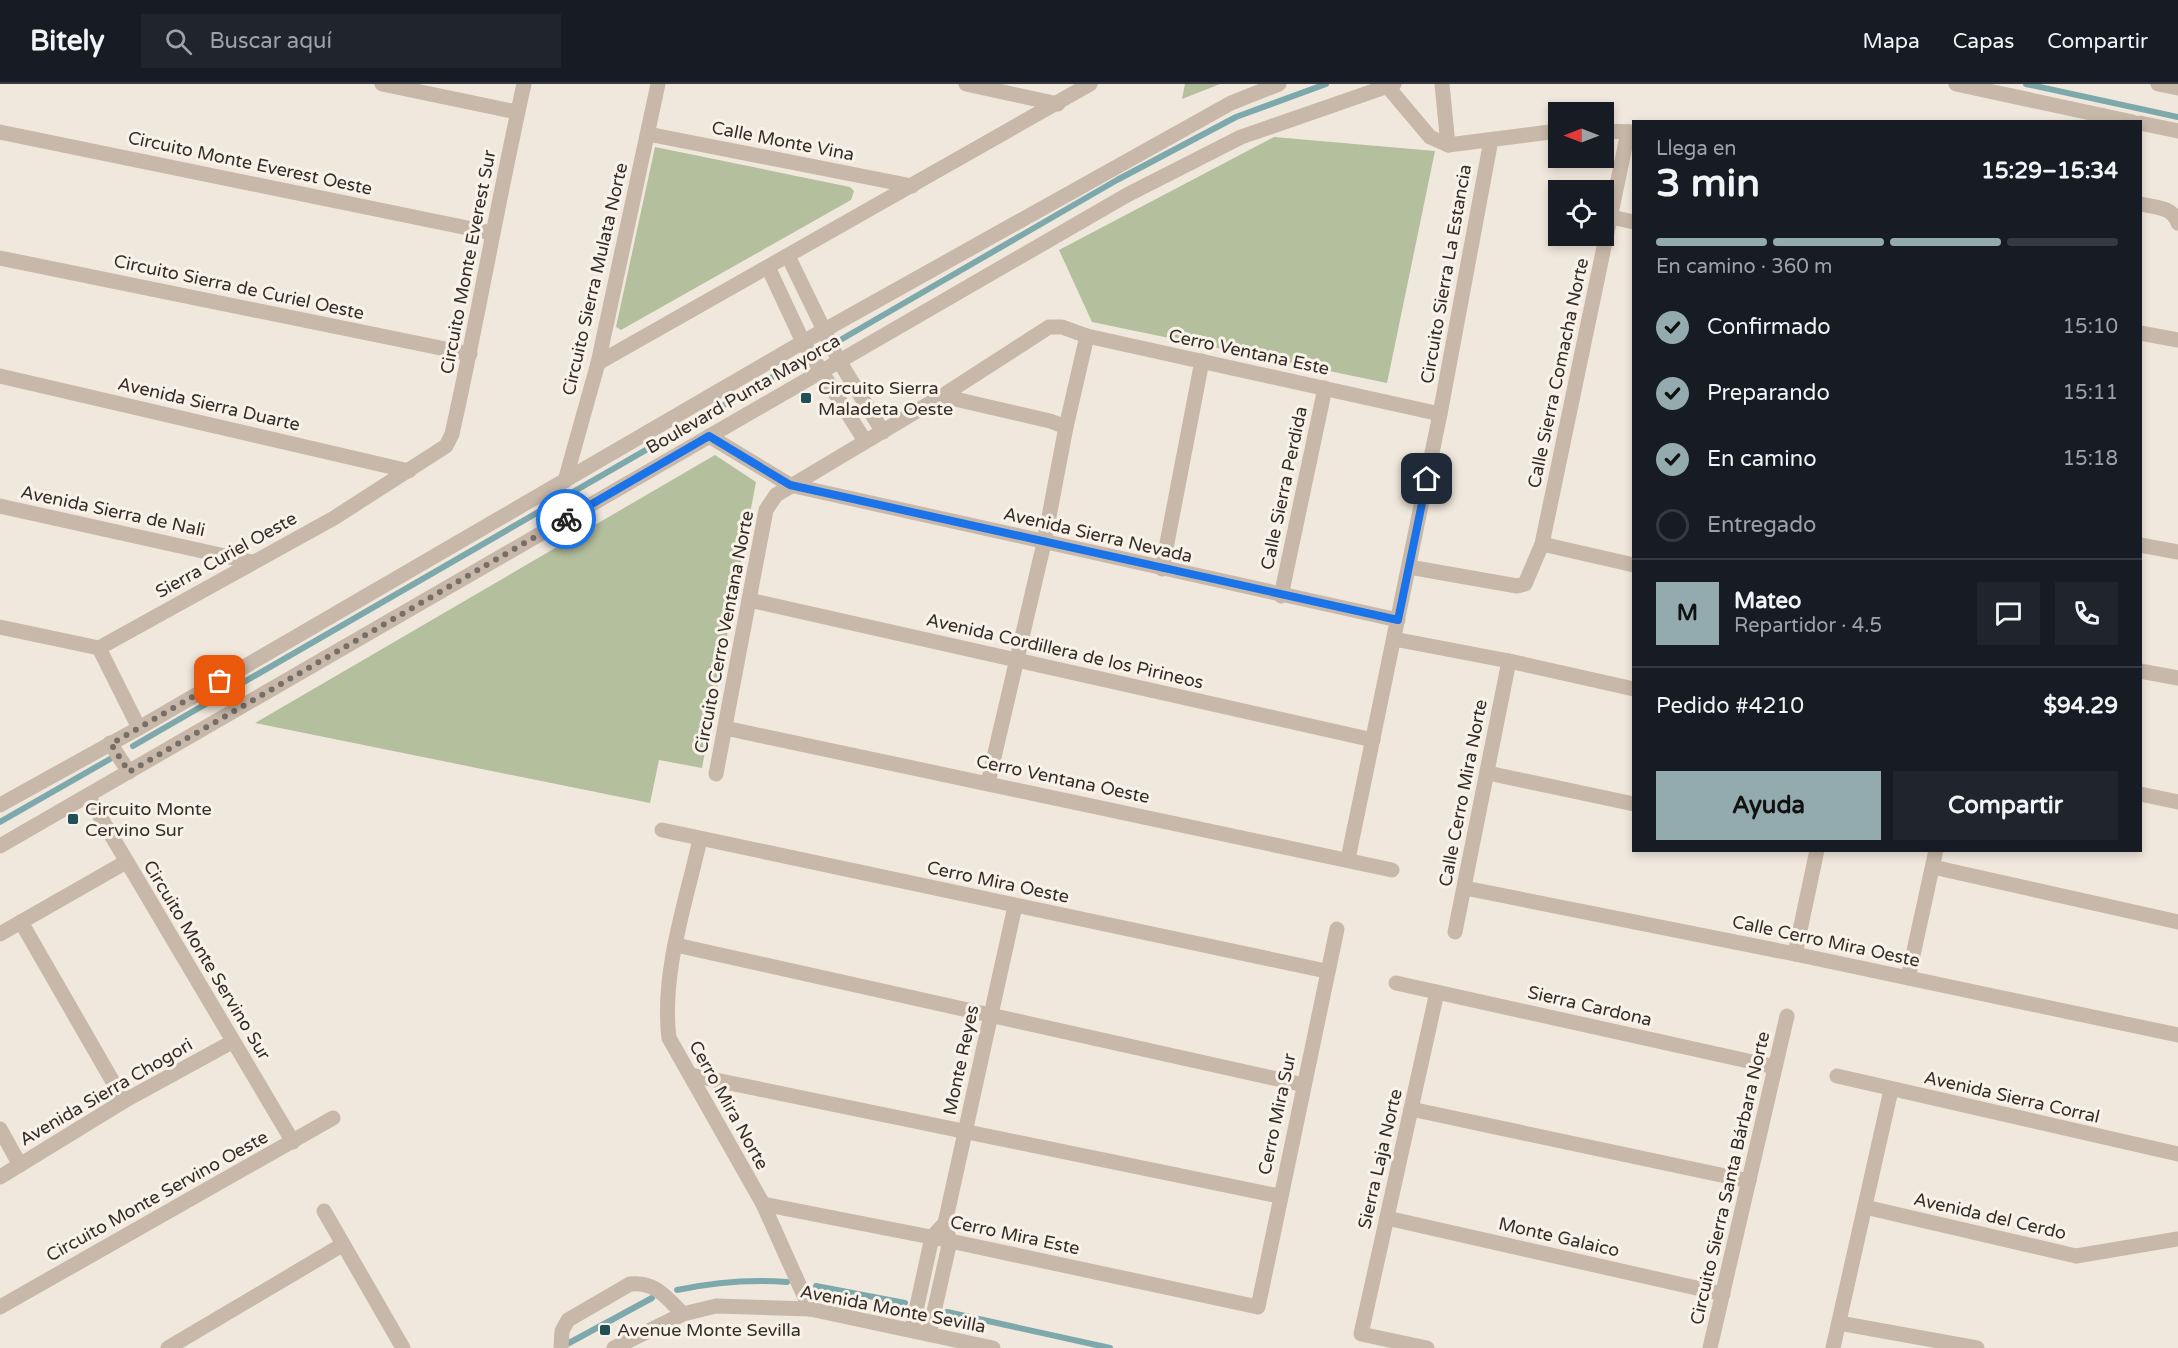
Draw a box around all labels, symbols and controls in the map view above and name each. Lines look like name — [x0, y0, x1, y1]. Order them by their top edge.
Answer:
search box — [141, 14, 561, 68]
text: Bitely — [30, 24, 105, 58]
icon: search — [162, 25, 195, 58]
text: Buscar aquí — [210, 28, 332, 54]
text: Mapa — [1863, 29, 1920, 54]
text: Capas — [1953, 29, 2014, 54]
text: Compartir — [2047, 29, 2148, 54]
north arrow — [1548, 102, 1614, 168]
map controls — [1548, 102, 1614, 246]
street label: Calle Monte Vina — [710, 116, 856, 166]
street label: Circuito Monte Everest Oeste — [126, 126, 374, 200]
text: Llega en — [1656, 137, 1736, 161]
street label: Circuito Monte Everest Sur — [435, 148, 501, 376]
text: 15:29–15:34 — [1981, 158, 2118, 184]
street label: Circuito Sierra Mulata Norte — [557, 160, 633, 398]
text: 3 min — [1656, 160, 1760, 207]
street label: Circuito Sierra La Estancia — [1416, 163, 1476, 385]
button: locate — [1548, 180, 1614, 246]
street label: Circuito Sierra de Curiel Oeste — [112, 250, 366, 324]
text: En camino · 360 m — [1656, 255, 1832, 279]
street label: Calle Sierra Comacha Norte — [1523, 256, 1593, 490]
icon: check — [1656, 311, 1689, 344]
text: Confirmado — [1707, 314, 1831, 340]
text: 15:10 — [2063, 315, 2118, 339]
street label: Cerro Ventana Este — [1167, 324, 1331, 380]
street label: Boulevard Punta Mayorca — [642, 329, 844, 459]
street label: Avenida Sierra Duarte — [116, 372, 302, 436]
place label: Circuito Sierra Maladeta Oeste — [818, 377, 953, 420]
icon: check — [1656, 377, 1689, 410]
text: Preparando — [1707, 380, 1830, 406]
text: 15:11 — [2063, 381, 2118, 405]
marker: Circuito Sierra Maladeta Oeste — [799, 391, 813, 405]
street label: Calle Sierra Perdida — [1256, 404, 1312, 572]
icon: check — [1656, 443, 1689, 476]
text: En camino — [1707, 446, 1817, 472]
text: 15:18 — [2063, 447, 2118, 471]
pin — [1401, 453, 1452, 504]
icon: home — [1410, 462, 1443, 495]
street label: Avenida Sierra de Nali — [19, 481, 207, 541]
courier — [536, 489, 596, 549]
icon: bike — [550, 503, 583, 536]
street label: Avenida Sierra Nevada — [1001, 503, 1195, 567]
street label: Sierra Curiel Oeste — [152, 507, 300, 603]
street label: Circuito Cerro Ventana Norte — [690, 509, 758, 755]
text: Entregado — [1707, 512, 1816, 538]
button: chat — [1977, 582, 2040, 645]
button: phone — [2055, 582, 2118, 645]
text: Mateo — [1734, 588, 1801, 614]
text: M — [1677, 600, 1698, 626]
street label: Avenida Cordillera de los Pirineos — [924, 608, 1206, 694]
text: Repartidor · 4.5 — [1734, 614, 1882, 638]
pin — [194, 655, 245, 706]
icon: bag — [203, 664, 236, 697]
text: Pedido #4210 — [1656, 693, 1804, 719]
text: $94.29 — [2043, 693, 2118, 719]
street label: Calle Cerro Mira Norte — [1434, 697, 1492, 889]
street label: Cerro Ventana Oeste — [974, 750, 1152, 808]
button: Ayuda — [1656, 771, 1881, 840]
button: Compartir — [1893, 771, 2118, 840]
place label: Circuito Monte Cervino Sur — [85, 798, 212, 841]
marker: Circuito Monte Cervino Sur — [66, 812, 80, 826]
street label: Circuito Monte Servino Sur — [139, 856, 275, 1064]
street label: Cerro Mira Oeste — [925, 856, 1071, 908]
street label: Calle Cerro Mira Oeste — [1730, 910, 1922, 972]
street label: Sierra Cardona — [1526, 981, 1654, 1031]
street label: Monte Reyes — [939, 1003, 983, 1117]
street label: Circuito Sierra Santa Bárbara Norte — [1685, 1029, 1775, 1327]
street label: Avenida Sierra Chogori — [16, 1033, 196, 1151]
street label: Cerro Mira Norte — [684, 1037, 774, 1173]
street label: Cerro Mira Sur — [1253, 1051, 1301, 1177]
street label: Avenida Sierra Corral — [1922, 1066, 2102, 1128]
street label: Sierra Laja Norte — [1353, 1087, 1407, 1231]
street label: Circuito Monte Servino Oeste — [42, 1126, 272, 1266]
street label: Avenida del Cerdo — [1912, 1188, 2069, 1244]
street label: Cerro Mira Este — [948, 1211, 1082, 1259]
street label: Monte Galaico — [1496, 1212, 1622, 1262]
street label: Avenida Monte Sevilla — [798, 1280, 988, 1338]
place label: Avenue Monte Sevilla — [617, 1319, 801, 1341]
marker: Avenue Monte Sevilla — [598, 1323, 612, 1337]

